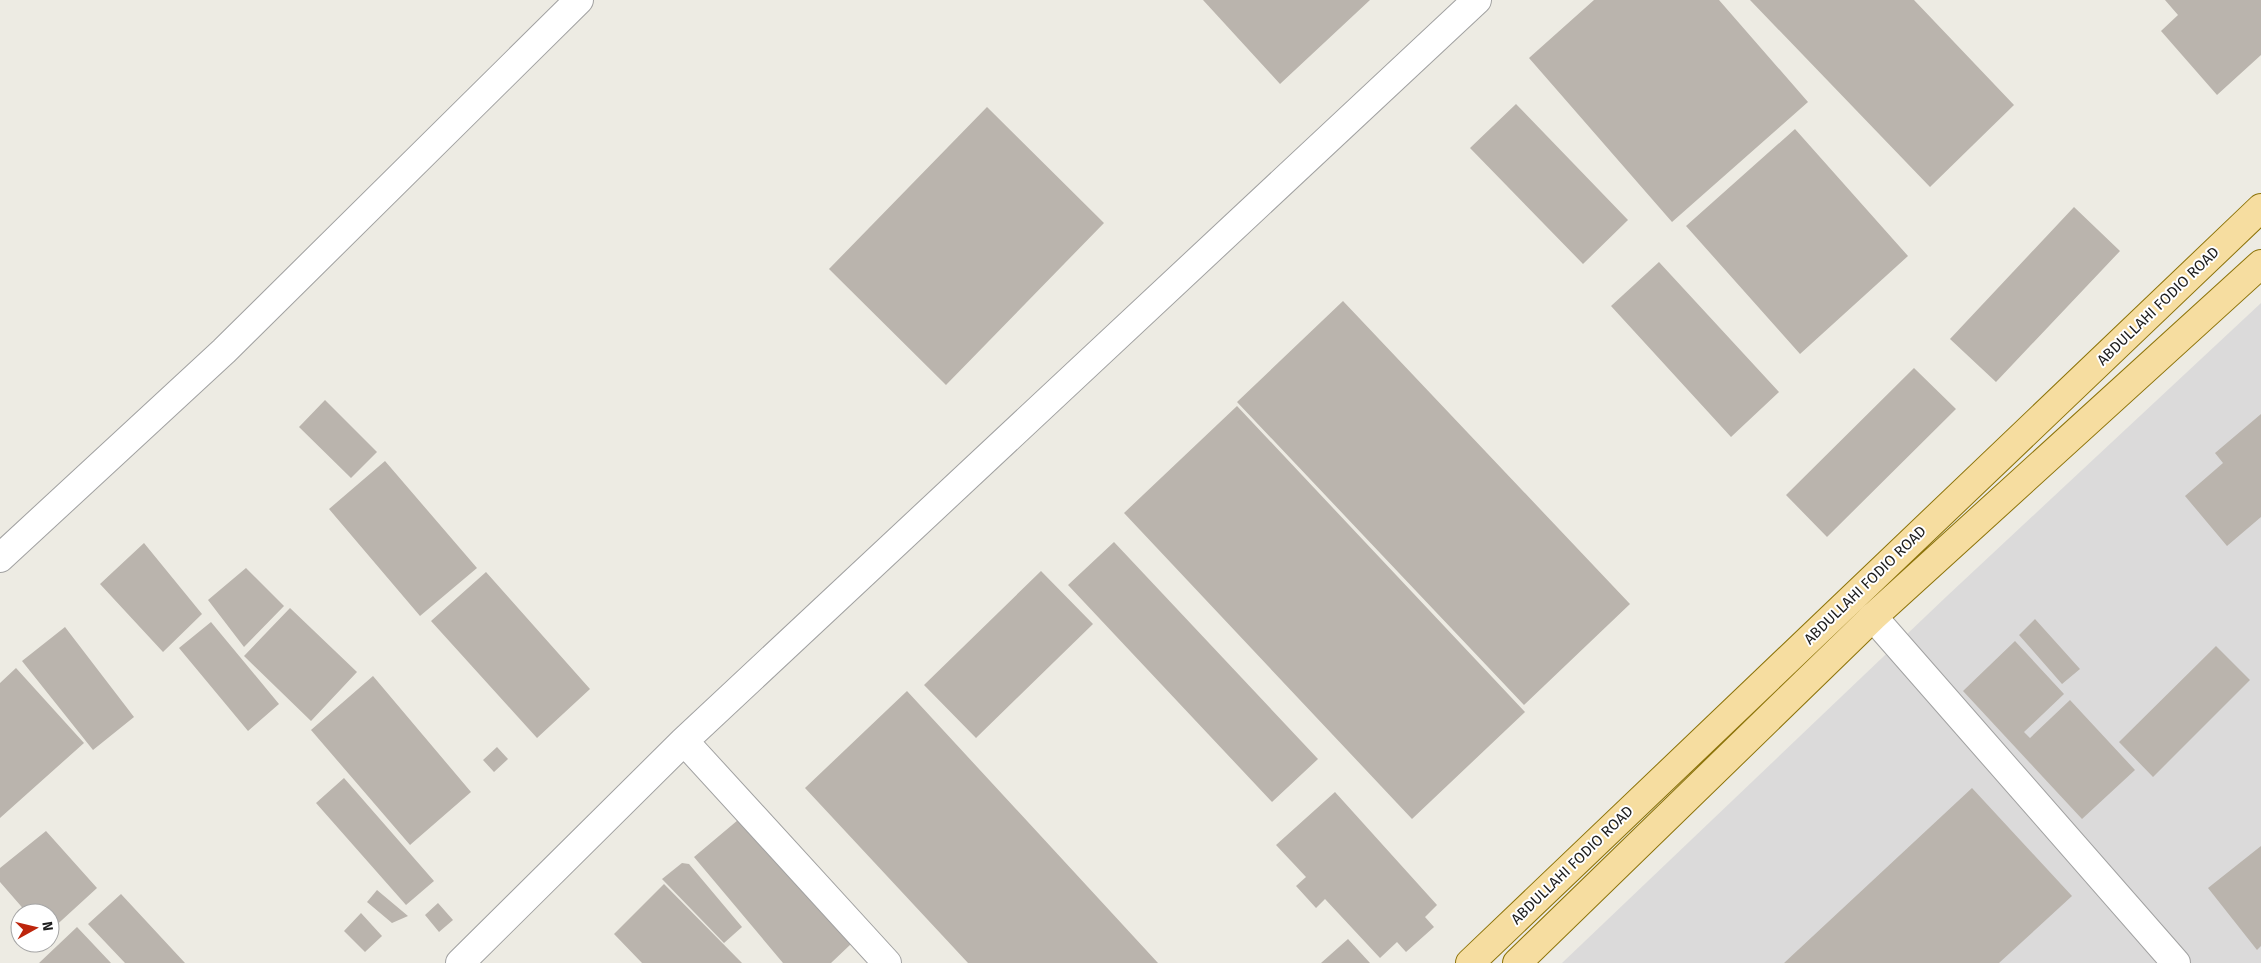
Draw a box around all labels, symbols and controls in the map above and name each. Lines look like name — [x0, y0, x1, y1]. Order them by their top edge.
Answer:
street label: ABDULLAHI FODIO ROAD — [2093, 243, 2223, 369]
street label: ABDULLAHI FODIO ROAD — [1800, 522, 1930, 648]
street label: ABDULLAHI FODIO ROAD — [1507, 802, 1637, 928]
north arrow — [10, 903, 60, 953]
text: N — [38, 920, 56, 932]

